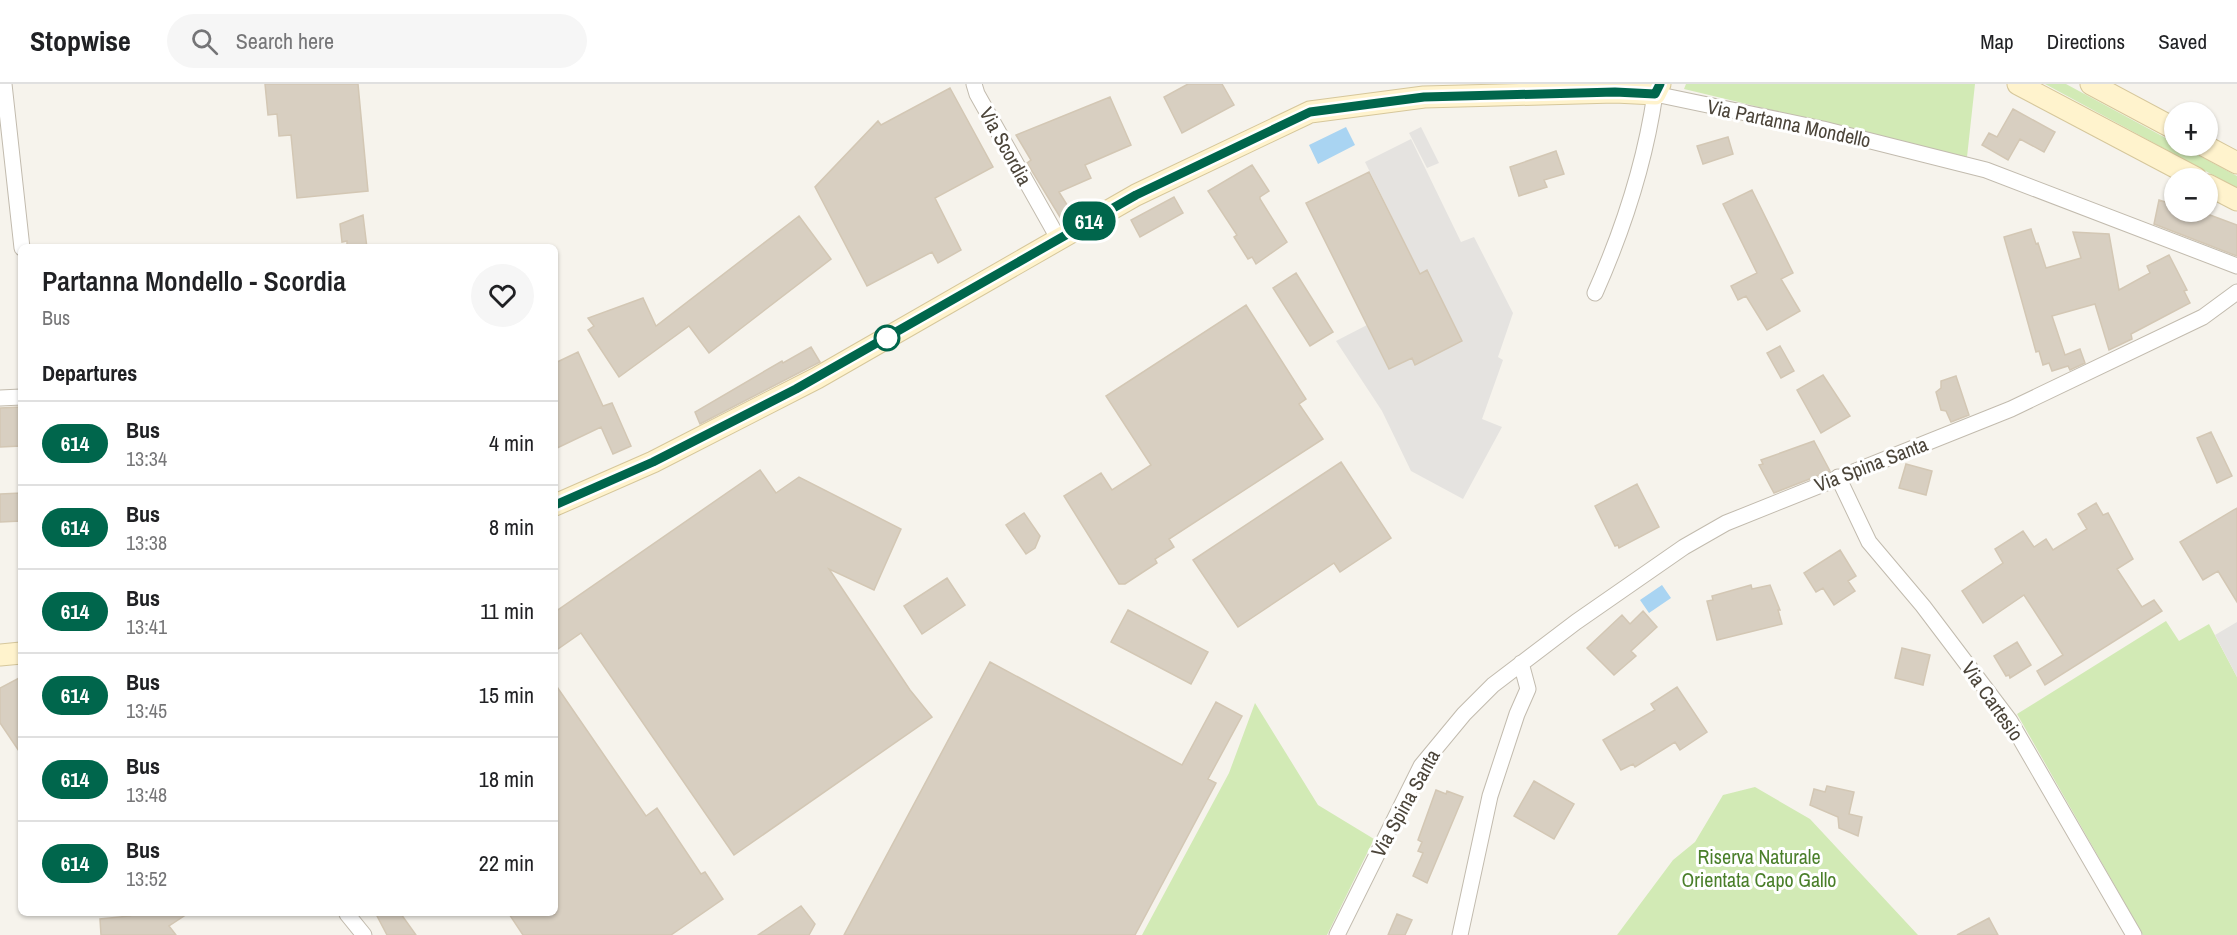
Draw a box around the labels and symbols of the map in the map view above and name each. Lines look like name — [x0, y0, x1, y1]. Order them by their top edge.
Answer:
street label: Via Partanna Mondello — [1705, 92, 1873, 154]
street label: Via Scordia — [973, 102, 1039, 190]
line badge: 614 — [1054, 202, 1124, 240]
unlabelled marker — [874, 325, 900, 351]
street label: Via Spina Santa — [1811, 430, 1931, 498]
street label: Via Cartesio — [1956, 656, 2030, 746]
street label: Via Spina Santa — [1364, 744, 1446, 862]
park label: Riserva Naturale Orientata Capo Gallo — [1682, 843, 1836, 893]

